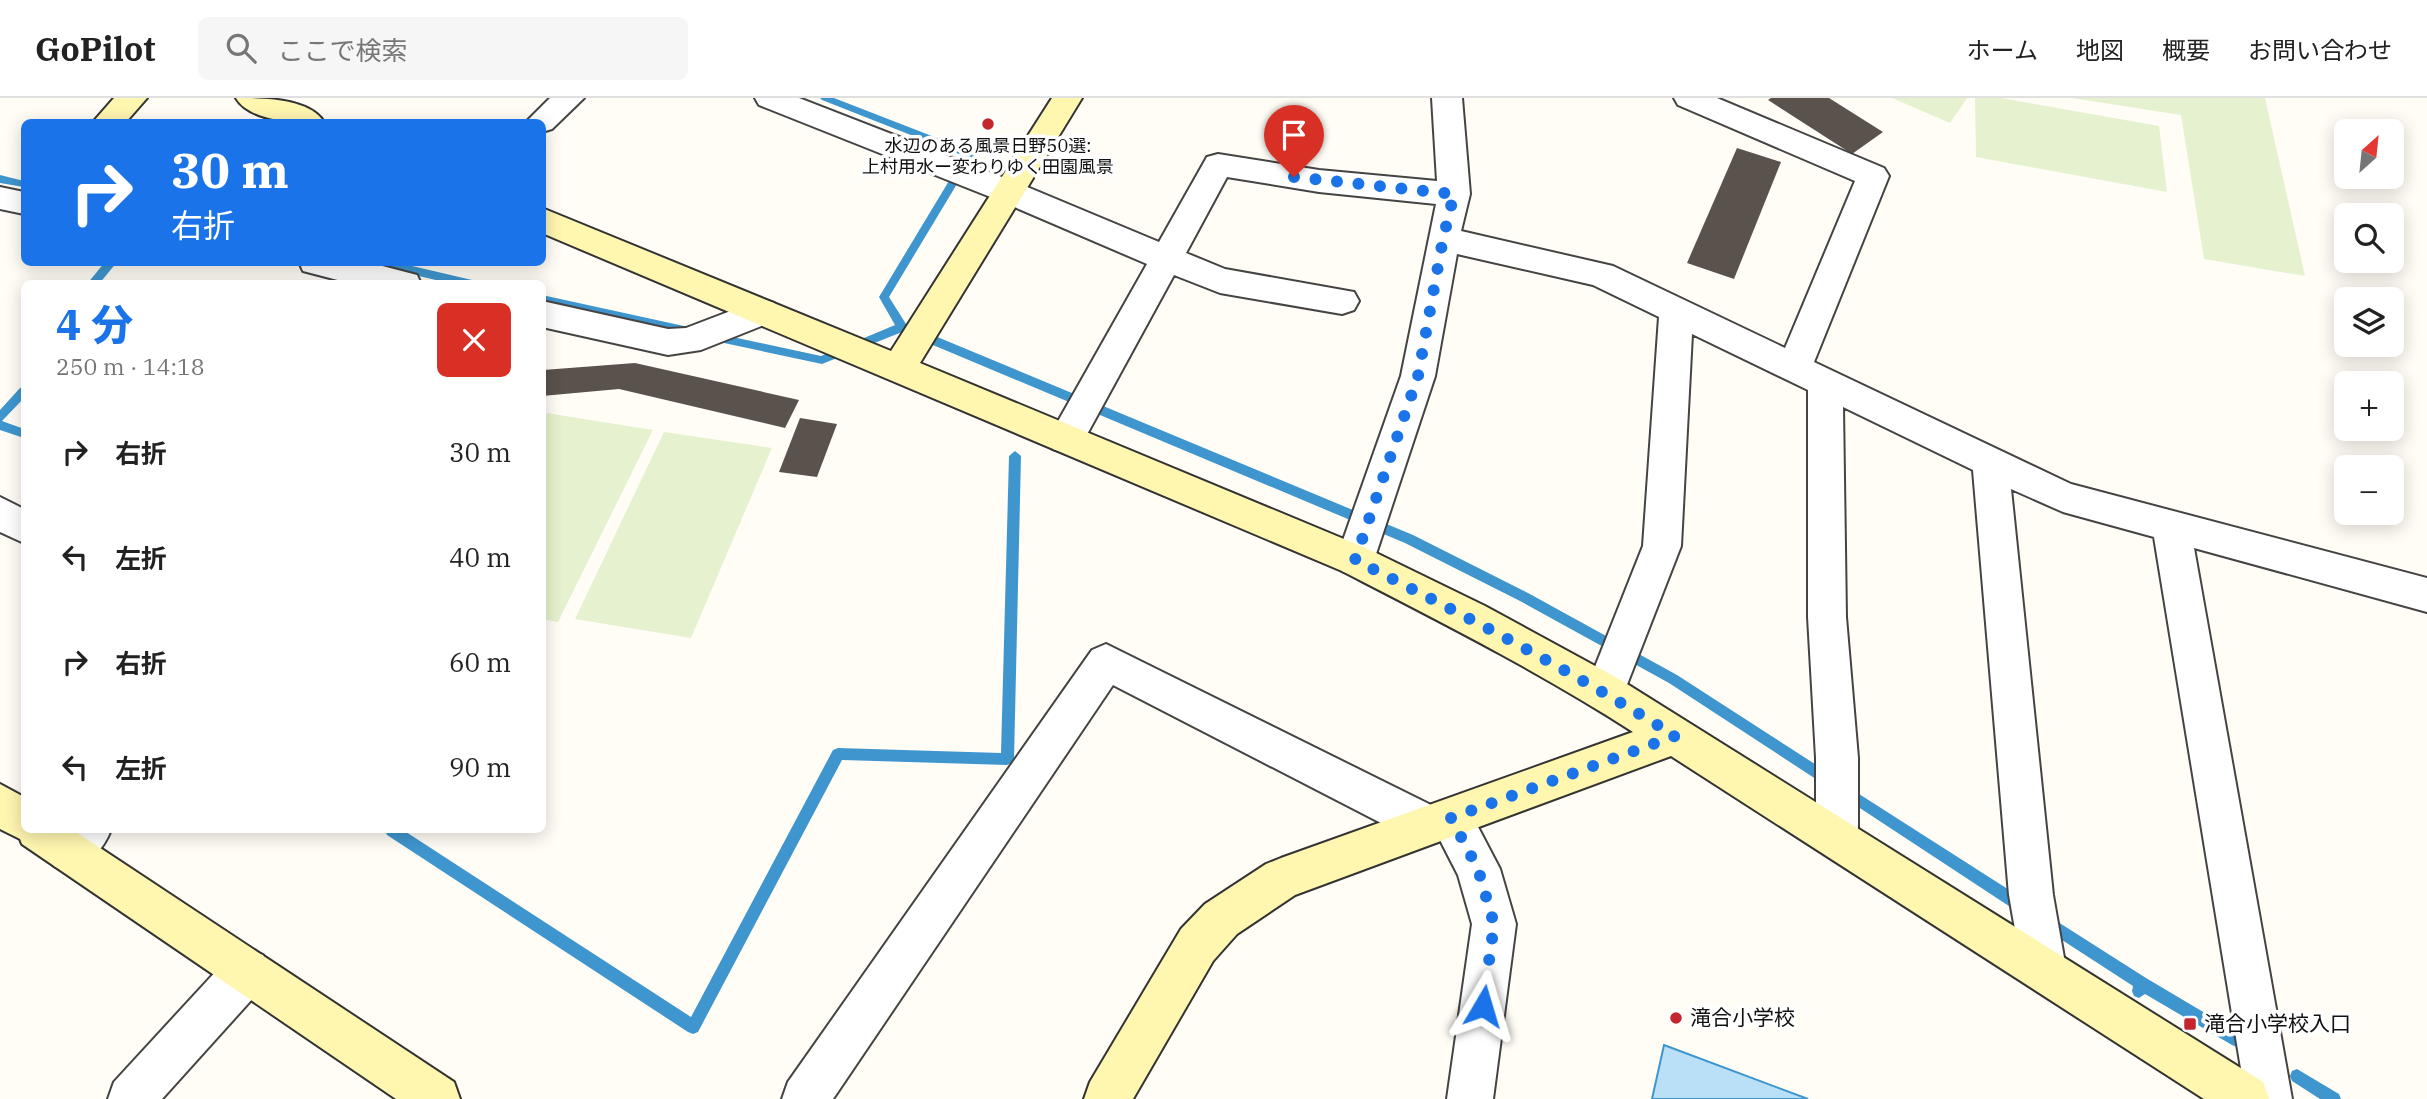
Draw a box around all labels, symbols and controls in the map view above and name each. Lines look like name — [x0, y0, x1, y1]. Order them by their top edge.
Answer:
search box — [198, 17, 688, 80]
text: GoPilot — [35, 27, 156, 70]
icon: search — [222, 29, 260, 67]
text: ここで検索 — [278, 33, 408, 67]
text: ホーム — [1967, 34, 2038, 66]
text: 地図 — [2076, 34, 2124, 66]
text: 概要 — [2162, 34, 2210, 66]
text: お問い合わせ — [2248, 34, 2392, 66]
pin — [1264, 105, 1324, 177]
marker: 水辺のある風景日野50選: 上村用水ー変わりゆく田園風景 — [980, 116, 996, 132]
icon: arrive — [1275, 116, 1313, 154]
north arrow — [2334, 119, 2404, 189]
map controls — [2334, 119, 2404, 525]
place label: 水辺のある風景日野50選: 上村用水ー変わりゆく田園風景 — [862, 134, 1114, 178]
text: 30 m — [171, 138, 289, 201]
icon: right — [56, 147, 147, 238]
button: search — [2334, 203, 2404, 273]
text: 右折 — [171, 204, 235, 246]
button: layers — [2334, 287, 2404, 357]
text: 4 分 — [56, 297, 133, 352]
button: close — [437, 303, 511, 377]
text: 250 m · 14:18 — [56, 351, 205, 381]
button: + — [2334, 371, 2404, 441]
icon: right — [56, 433, 94, 471]
text: 30 m — [449, 435, 511, 469]
text: 右折 — [115, 436, 167, 470]
button: − — [2334, 455, 2404, 525]
icon: left — [56, 538, 94, 576]
text: 40 m — [449, 540, 511, 574]
text: 左折 — [115, 541, 167, 575]
icon: right — [56, 643, 94, 681]
text: 60 m — [449, 645, 511, 679]
text: 右折 — [115, 646, 167, 680]
icon: left — [56, 748, 94, 786]
text: 90 m — [449, 750, 511, 784]
text: 左折 — [115, 751, 167, 785]
position arrow — [1446, 969, 1520, 1043]
place label: 滝合小学校 — [1690, 1003, 1795, 1031]
place label: 滝合小学校入口 — [2204, 1009, 2351, 1037]
marker: 滝合小学校 — [1668, 1010, 1684, 1026]
marker: 滝合小学校入口 — [2182, 1016, 2198, 1032]

